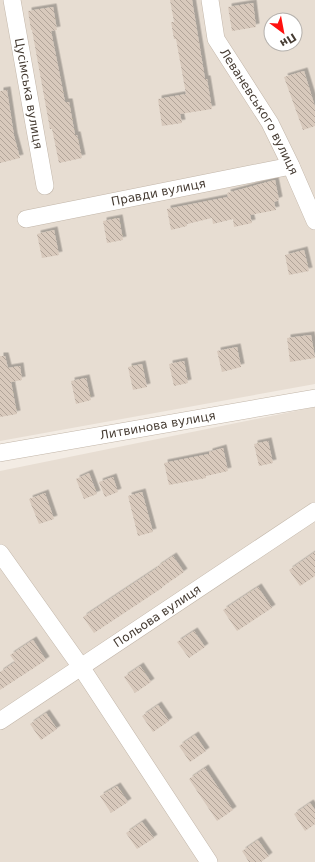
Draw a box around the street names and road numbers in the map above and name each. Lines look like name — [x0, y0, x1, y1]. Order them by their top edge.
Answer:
street label: Цусімська вулиця — [12, 37, 45, 150]
street label: Леваневського вулиця — [217, 46, 301, 177]
street label: Правди вулиця — [110, 176, 207, 209]
street label: Литвинова вулиця — [99, 408, 217, 442]
street label: Польова вулиця — [111, 582, 203, 650]

